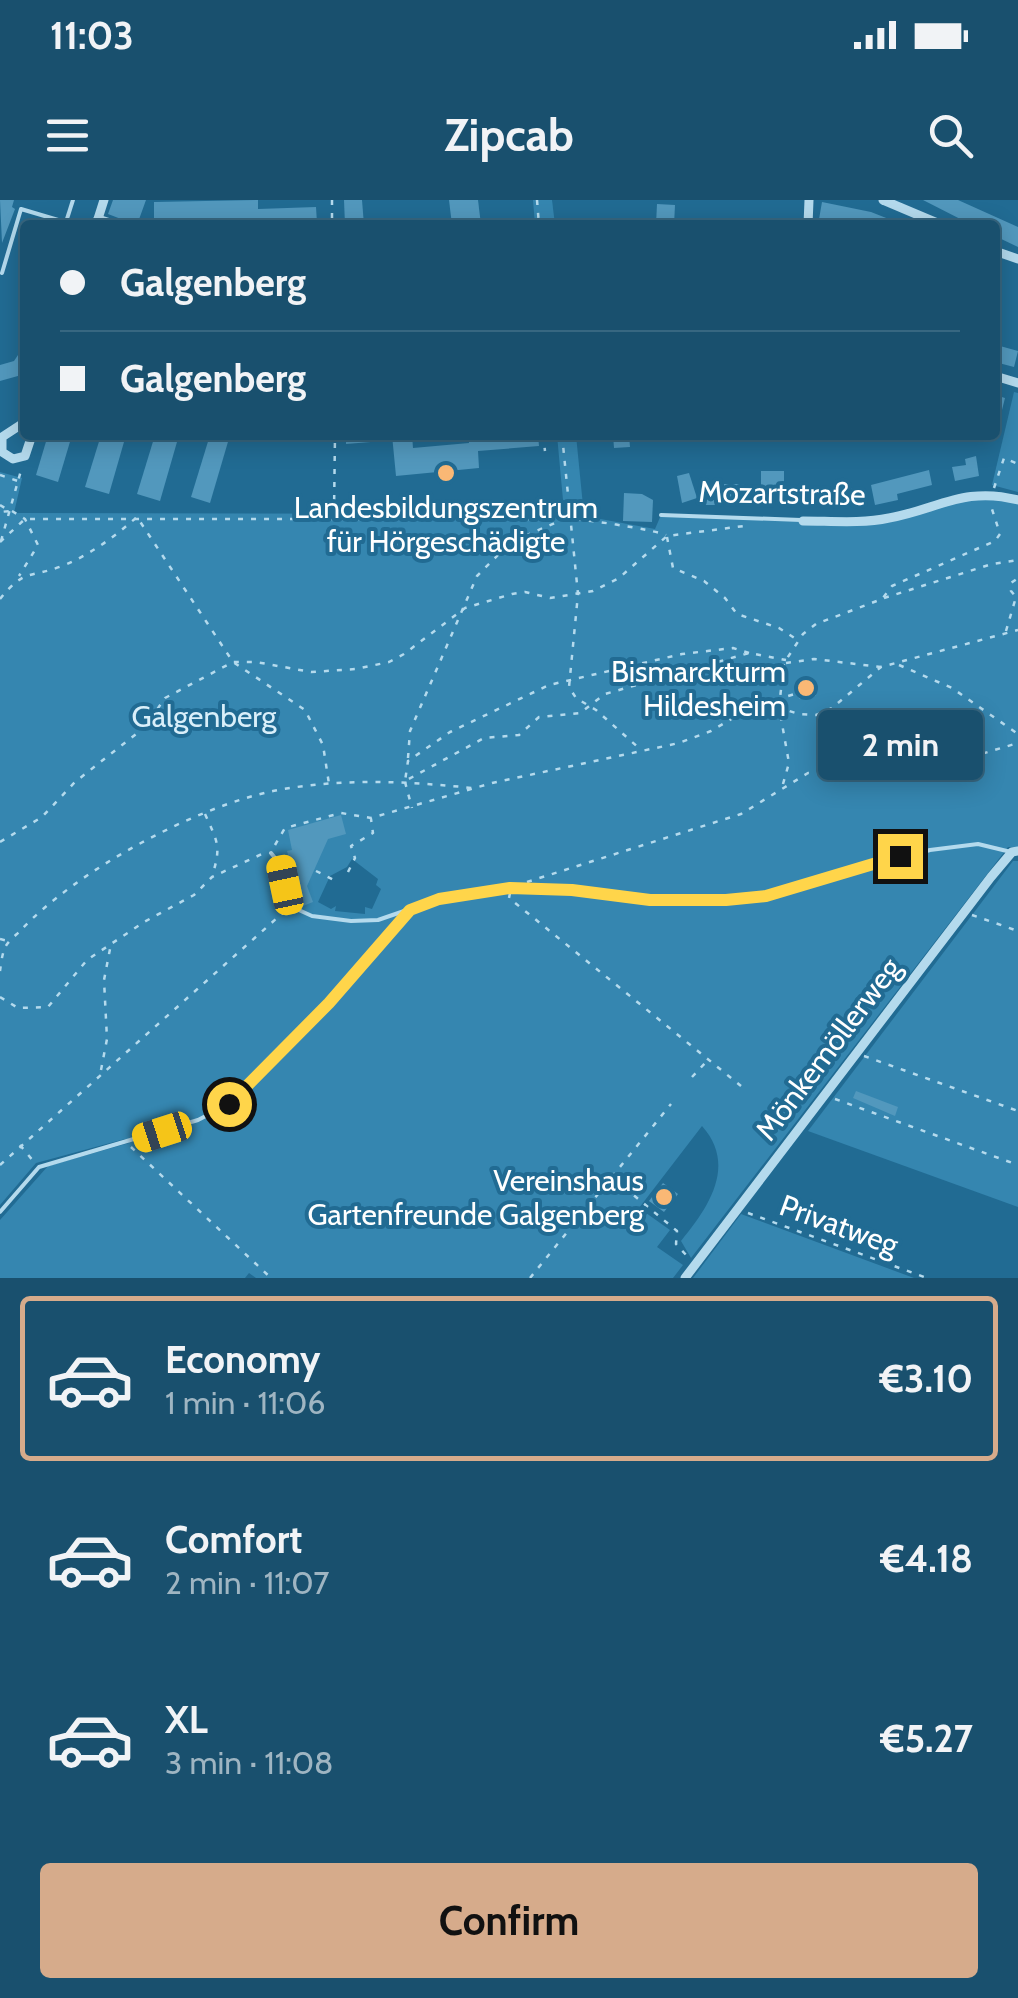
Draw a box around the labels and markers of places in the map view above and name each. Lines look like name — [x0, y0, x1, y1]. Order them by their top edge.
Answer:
marker: Landesbildungszentrum für Hörgeschädigte — [435, 462, 457, 484]
place label: Landesbildungszentrum für Hörgeschädigte — [294, 489, 598, 560]
place label: Bismarckturm Hildesheim — [611, 653, 786, 724]
marker: Bismarckturm Hildesheim — [795, 677, 817, 699]
place label: Vereinshaus Gartenfreunde Galgenberg — [307, 1162, 645, 1233]
marker: Vereinshaus Gartenfreunde Galgenberg — [653, 1186, 675, 1208]

